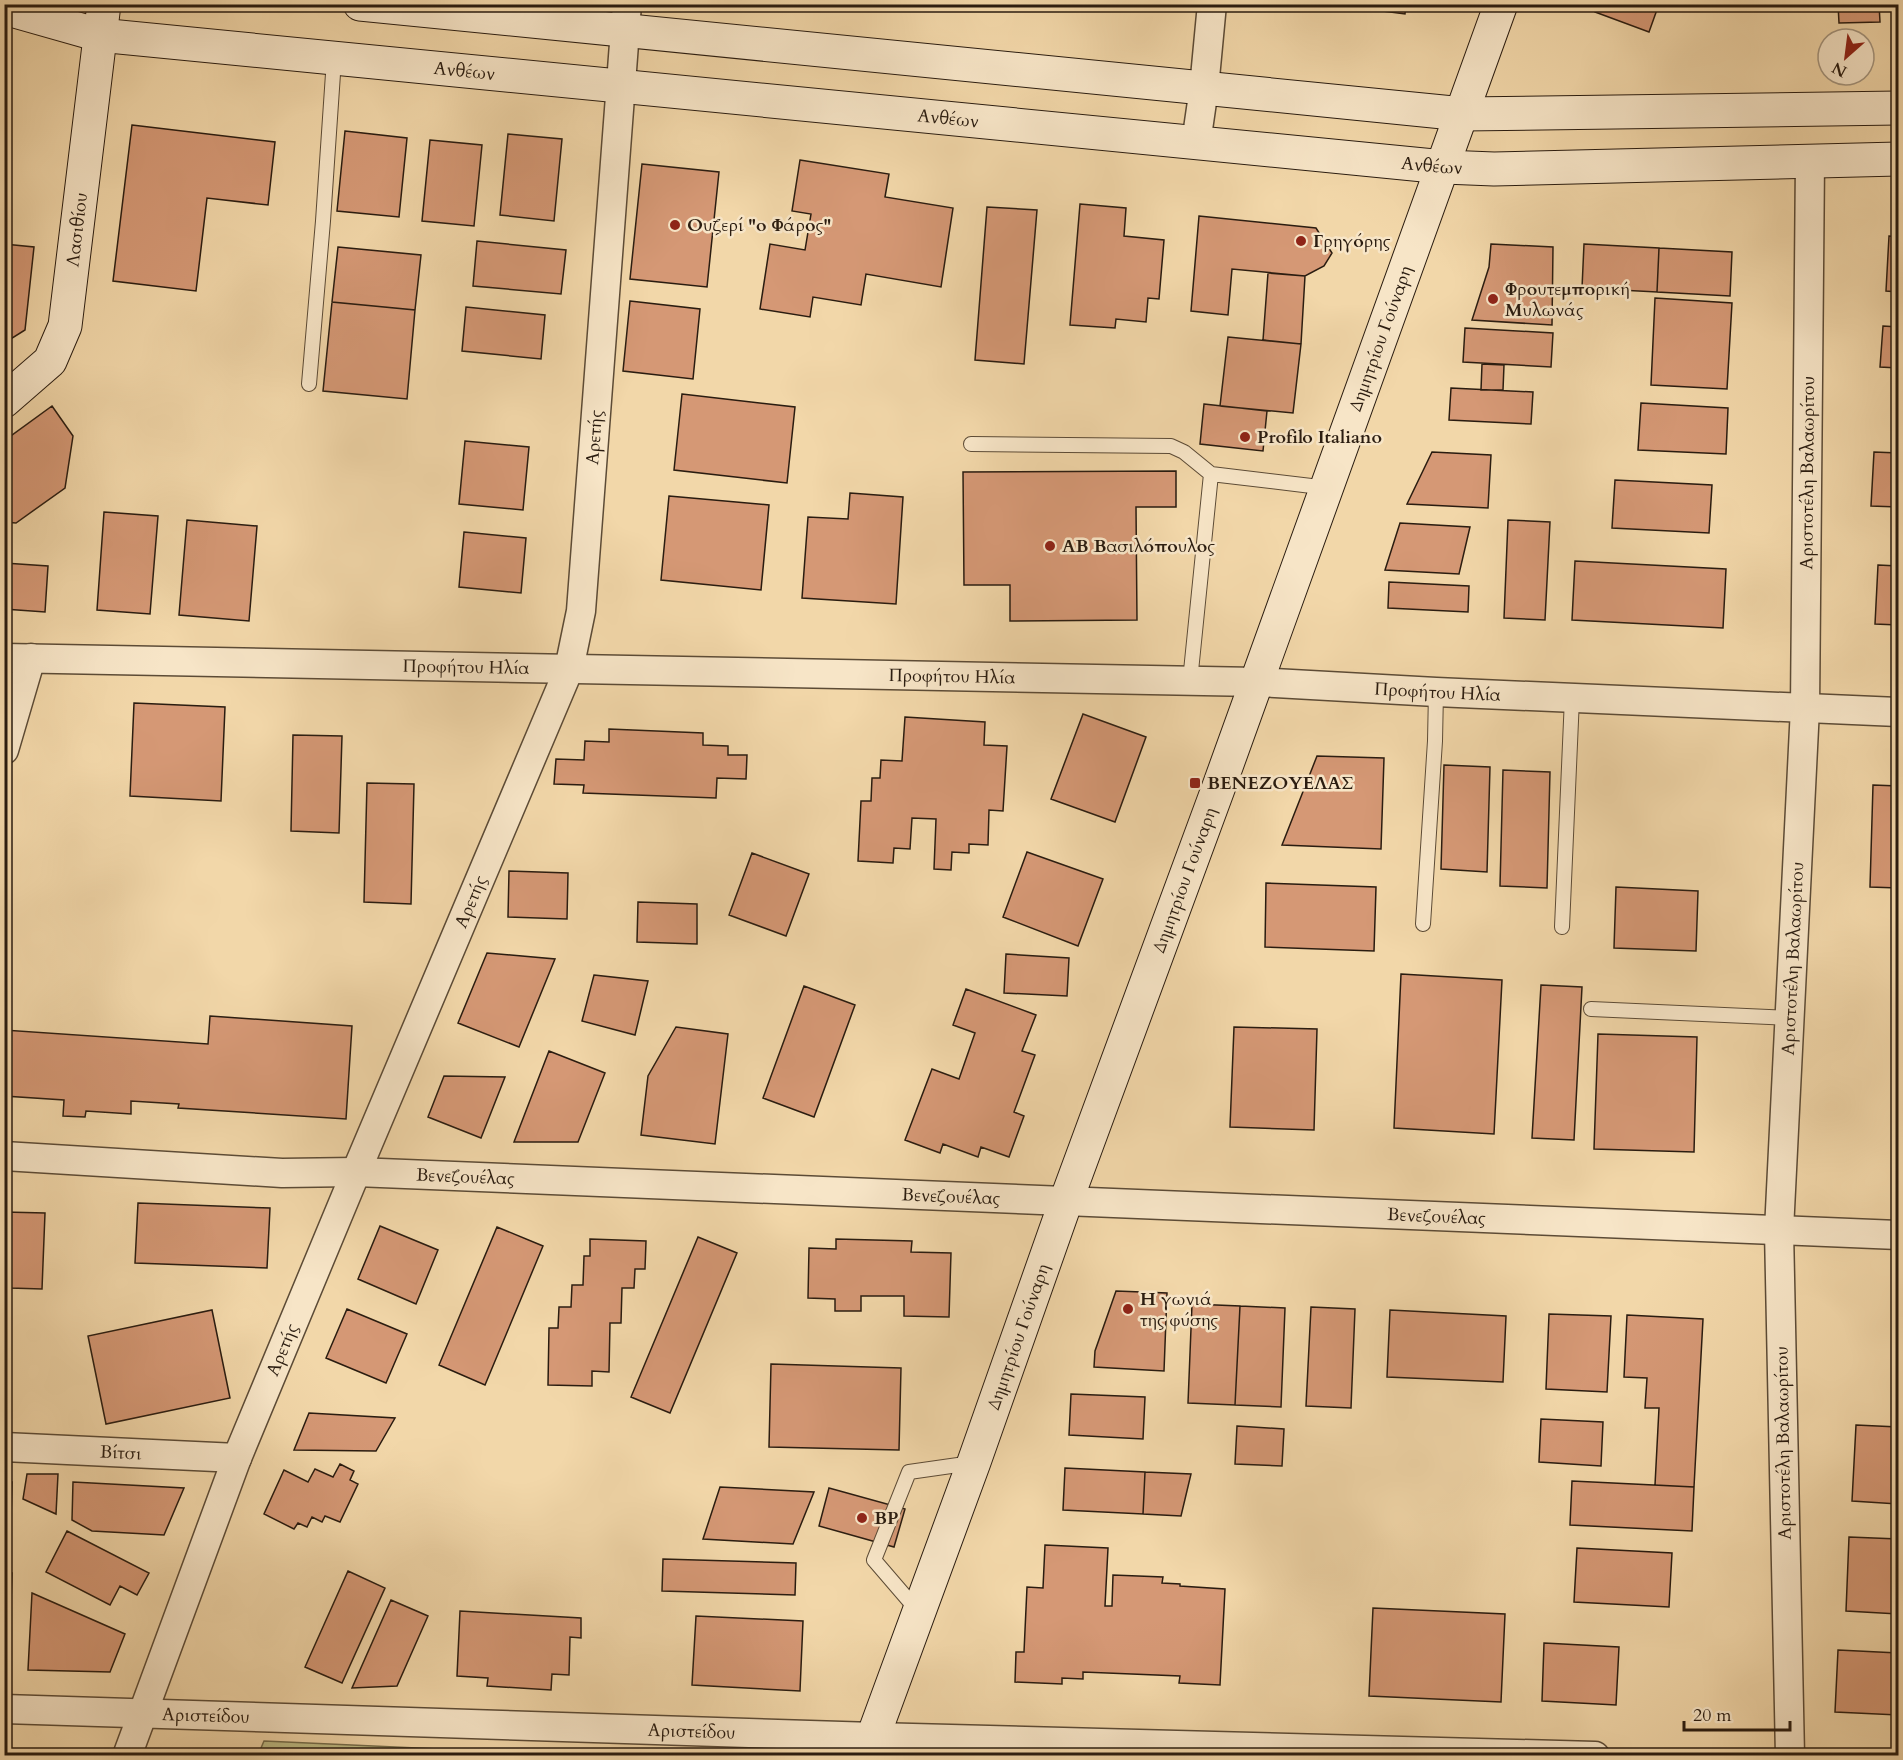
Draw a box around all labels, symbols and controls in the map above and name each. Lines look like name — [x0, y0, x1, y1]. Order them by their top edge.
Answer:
north arrow — [1816, 27, 1876, 87]
street label: Ανθέων — [433, 56, 496, 87]
text: N — [1828, 56, 1851, 82]
street label: Ανθέων — [916, 103, 980, 134]
street label: Ανθέων — [1400, 151, 1463, 181]
street label: Λασιθίου — [60, 191, 94, 268]
place label: Ουζερί "ο Φάρος" — [687, 213, 831, 238]
marker: Ουζερί "ο Φάρος" — [668, 218, 682, 232]
place label: Γρηγόρης — [1313, 229, 1391, 254]
marker: Γρηγόρης — [1294, 234, 1308, 248]
street label: Δημητρίου Γούναρη — [1343, 262, 1419, 415]
place label: Φρουτεμπορική Μυλωνάς — [1505, 277, 1631, 323]
marker: Φρουτεμπορική Μυλωνάς — [1486, 292, 1500, 306]
street label: Αριστοτέλη Βαλαωρίτου — [1794, 376, 1821, 570]
street label: Αρετής — [580, 409, 609, 466]
place label: Profilo Italiano — [1257, 425, 1382, 450]
marker: Profilo Italiano — [1238, 430, 1252, 444]
place label: ΑΒ Βασιλόπουλος — [1062, 534, 1215, 559]
marker: ΑΒ Βασιλόπουλος — [1043, 539, 1057, 553]
street label: Προφήτου Ηλία — [402, 654, 530, 681]
street label: Προφήτου Ηλία — [888, 663, 1015, 690]
street label: Προφήτου Ηλία — [1374, 677, 1501, 708]
place label: ΒΕΝΕΖΟΥΕΛΑΣ — [1207, 771, 1353, 796]
marker: ΒΕΝΕΖΟΥΕΛΑΣ — [1188, 776, 1202, 790]
street label: Δημητρίου Γούναρη — [1147, 804, 1223, 956]
street label: Αριστοτέλη Βαλαωρίτου — [1776, 861, 1810, 1056]
street label: Αρετής — [449, 871, 493, 932]
street label: Βενεζουέλας — [416, 1162, 515, 1191]
street label: Βενεζουέλας — [901, 1182, 1001, 1211]
street label: Βενεζουέλας — [1387, 1202, 1487, 1231]
street label: Δημητρίου Γούναρη — [981, 1260, 1056, 1413]
place label: Η γωνιά της φύσης — [1140, 1287, 1218, 1333]
marker: Η γωνιά της φύσης — [1121, 1302, 1135, 1316]
street label: Αρετής — [260, 1319, 305, 1380]
street label: Αριστοτέλη Βαλαωρίτου — [1769, 1346, 1798, 1540]
street label: Βίτσι — [99, 1440, 142, 1466]
place label: BP — [874, 1506, 898, 1531]
marker: BP — [855, 1511, 869, 1525]
scale bar — [1684, 1694, 1790, 1732]
street label: Αριστείδου — [162, 1702, 250, 1730]
text: 20 m — [1693, 1703, 1732, 1728]
street label: Αριστείδου — [647, 1718, 736, 1746]

